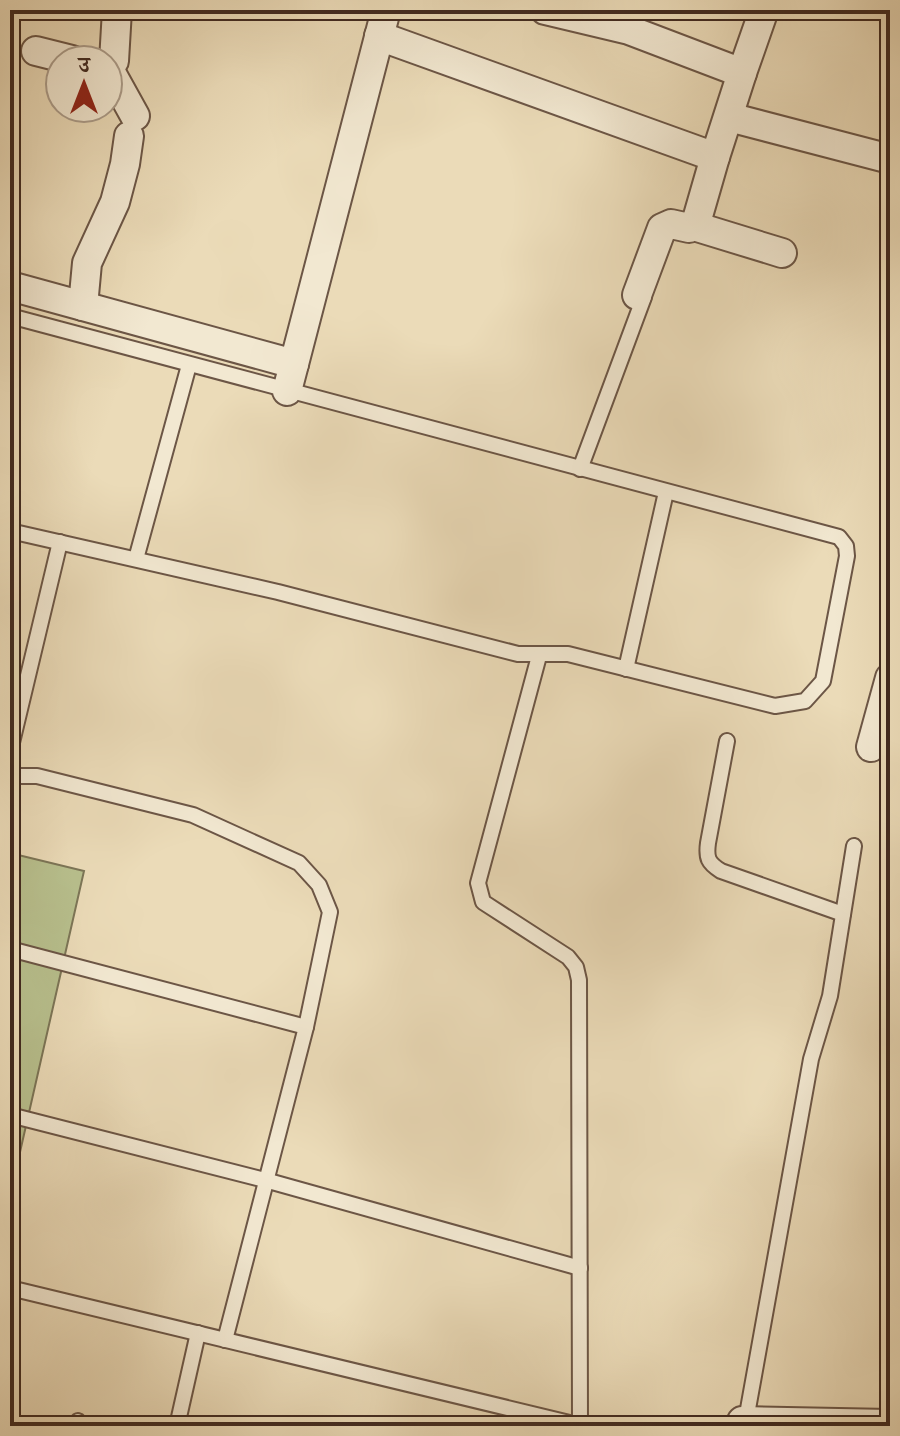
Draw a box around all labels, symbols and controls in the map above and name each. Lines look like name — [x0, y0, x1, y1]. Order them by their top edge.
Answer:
north arrow — [44, 44, 124, 124]
text: उ — [76, 48, 91, 80]

